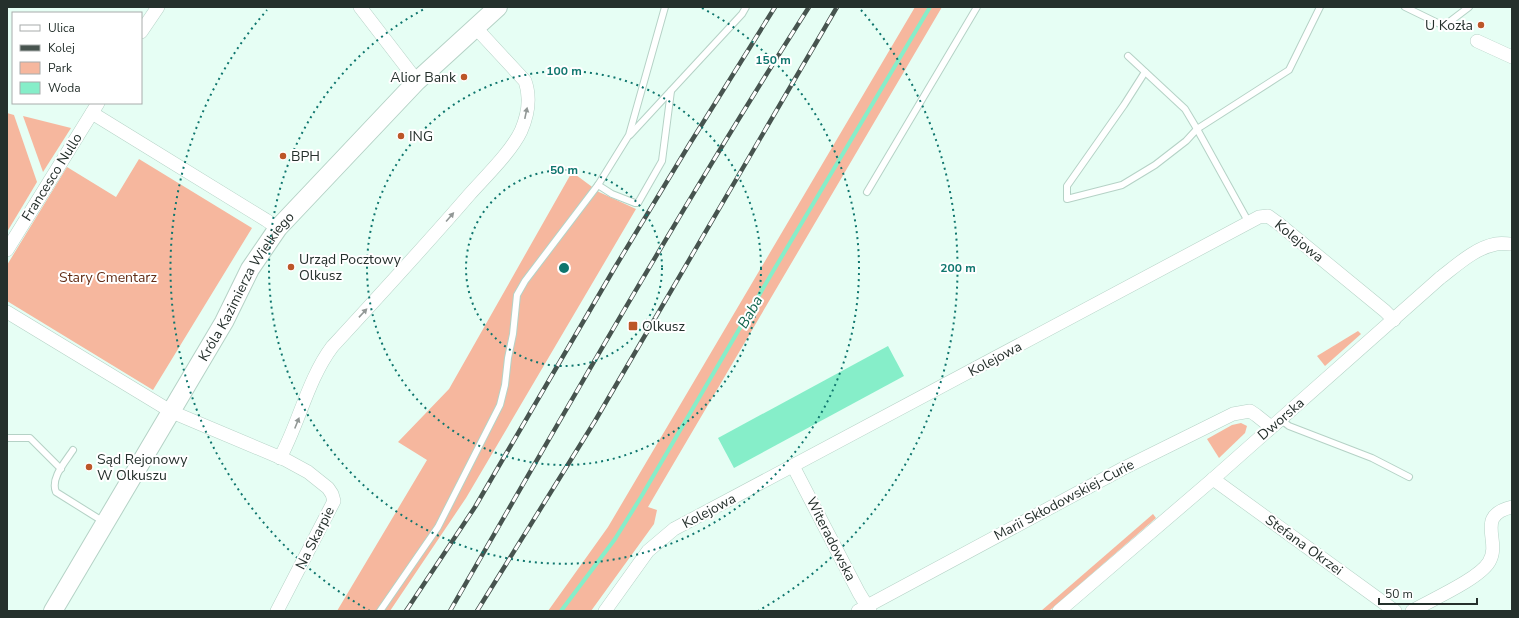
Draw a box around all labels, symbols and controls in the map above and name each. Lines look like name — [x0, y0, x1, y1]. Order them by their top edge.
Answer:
legend — [12, 12, 142, 104]
place label: U Kozła — [1425, 16, 1473, 35]
text: Ulica — [48, 20, 75, 36]
marker: U Kozła — [1476, 20, 1486, 30]
text: Kolej — [48, 40, 75, 56]
text: 150 m — [755, 52, 791, 68]
text: Park — [48, 60, 73, 76]
text: 100 m — [546, 63, 582, 79]
place label: Alior Bank — [390, 68, 457, 87]
marker: Alior Bank — [459, 72, 469, 82]
text: Woda — [48, 80, 81, 96]
one-way arrow — [524, 107, 530, 119]
place label: ING — [409, 127, 433, 146]
street label: Francesco Nullo — [17, 129, 87, 225]
marker: ING — [396, 131, 406, 141]
place label: BPH — [291, 147, 320, 166]
marker: BPH — [278, 151, 288, 161]
text: 50 m — [550, 162, 578, 178]
street label: Króla Kazimierza Wielkiego — [194, 207, 298, 364]
one-way arrow — [446, 211, 455, 222]
street label: Kolejowa — [1271, 215, 1327, 267]
place label: Urząd Pocztowy Olkusz — [299, 250, 402, 285]
text: 200 m — [940, 260, 976, 276]
centre of rings — [557, 261, 571, 275]
marker: Urząd Pocztowy Olkusz — [286, 262, 296, 272]
park label: Stary Cmentarz — [59, 268, 157, 287]
water label: Baba — [733, 292, 767, 332]
one-way arrow — [358, 308, 368, 318]
place label: Olkusz — [642, 317, 685, 336]
marker: Olkusz — [627, 320, 639, 332]
street label: Kolejowa — [965, 337, 1025, 381]
street label: Dworska — [1254, 394, 1308, 444]
one-way arrow — [294, 416, 300, 428]
place label: Sąd Rejonowy W Olkuszu — [97, 450, 188, 485]
street label: Marii Skłodowskiej-Curie — [991, 455, 1137, 545]
marker: Sąd Rejonowy W Olkuszu — [84, 462, 94, 472]
street label: Kolejowa — [679, 489, 739, 533]
street label: Witeradowska — [802, 494, 860, 584]
street label: Na Skarpie — [291, 503, 339, 573]
street label: Stefana Okrzei — [1261, 510, 1347, 580]
scale bar — [1379, 580, 1477, 606]
text: 50 m — [1385, 586, 1413, 602]

